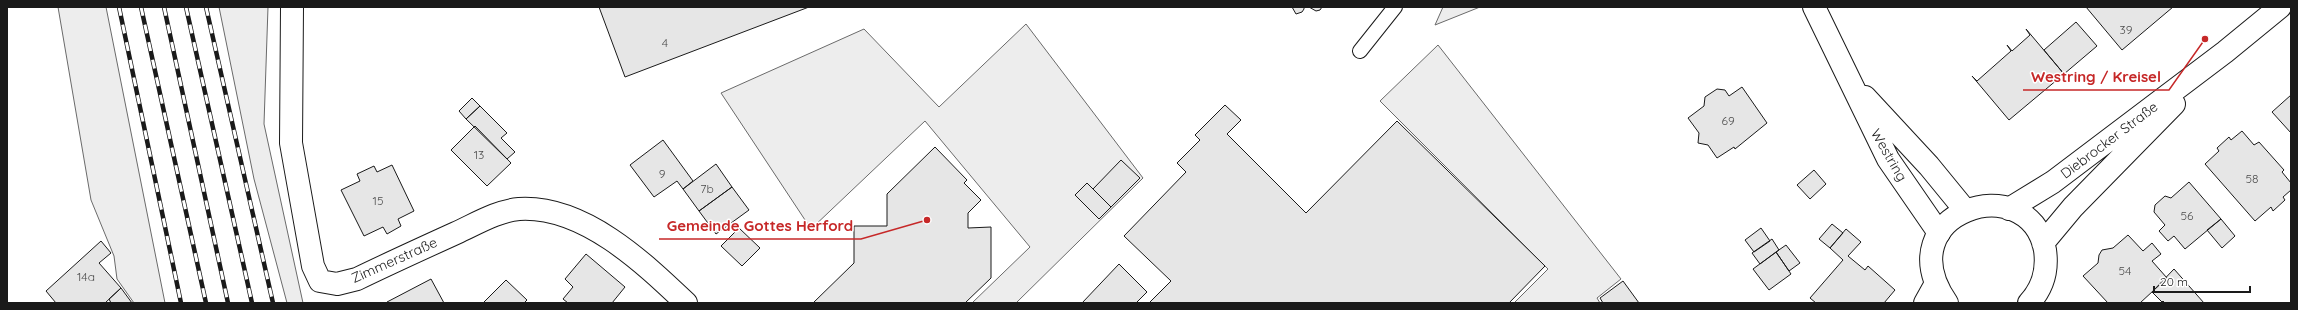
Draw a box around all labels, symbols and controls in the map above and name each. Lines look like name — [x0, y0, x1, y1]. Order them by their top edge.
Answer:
house number: 39 — [2120, 22, 2133, 37]
house number: 4 — [662, 35, 668, 50]
callout: Westring / Kreisel — [2023, 63, 2169, 90]
text: Westring / Kreisel — [2031, 67, 2161, 86]
street label: Diebrocker Straße — [2057, 97, 2161, 182]
house number: 69 — [1721, 113, 1735, 128]
street label: Westring — [1867, 125, 1911, 185]
house number: 13 — [474, 147, 484, 162]
house number: 9 — [659, 166, 666, 181]
house number: 58 — [2245, 171, 2259, 186]
house number: 7b — [700, 181, 714, 196]
house number: 15 — [373, 193, 383, 208]
house number: 56 — [2181, 208, 2194, 223]
callout: Gemeinde Gottes Herford — [659, 212, 861, 239]
text: Gemeinde Gottes Herford — [667, 216, 853, 235]
street label: Zimmerstraße — [348, 233, 440, 287]
house number: 54 — [2119, 263, 2131, 278]
scale bar — [2154, 268, 2250, 294]
house number: 14a — [77, 269, 95, 284]
text: 20 m — [2160, 274, 2188, 289]

